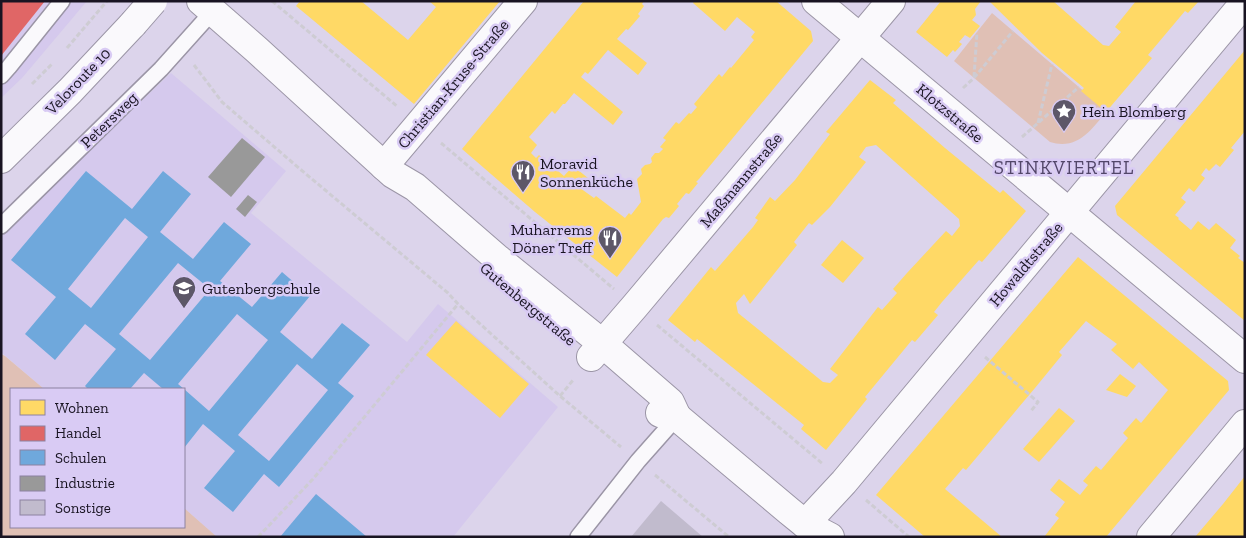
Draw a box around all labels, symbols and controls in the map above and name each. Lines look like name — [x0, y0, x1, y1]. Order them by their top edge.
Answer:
street label: Christian-Kruse-Straße — [393, 16, 513, 152]
street label: Veloroute 10 — [41, 44, 115, 119]
street label: Klotzstraße — [913, 80, 987, 146]
street label: Petersweg — [77, 88, 142, 152]
place icon: Hein Blomberg — [1051, 98, 1077, 132]
place label: Hein Blomberg — [1082, 102, 1186, 121]
street label: Maßmannstraße — [696, 129, 786, 231]
place label: Moravid Sonnenküche — [540, 154, 633, 191]
district label: STINKVIERTEL — [994, 156, 1134, 179]
restaurant icon: Moravid Sonnenküche — [510, 159, 536, 193]
street label: Howaldtstraße — [985, 218, 1067, 310]
place label: Muharrems Döner Treff — [511, 220, 593, 257]
restaurant icon: Muharrems Döner Treff — [597, 225, 623, 259]
street label: Gutenbergstraße — [476, 258, 580, 350]
school or university icon: Gutenbergschule — [171, 275, 197, 309]
place label: Gutenbergschule — [202, 279, 320, 298]
legend — [10, 388, 185, 528]
text: Wohnen — [55, 399, 109, 417]
text: Handel — [55, 424, 101, 442]
text: Schulen — [55, 449, 107, 467]
text: Industrie — [55, 474, 115, 492]
text: Sonstige — [55, 499, 111, 517]

